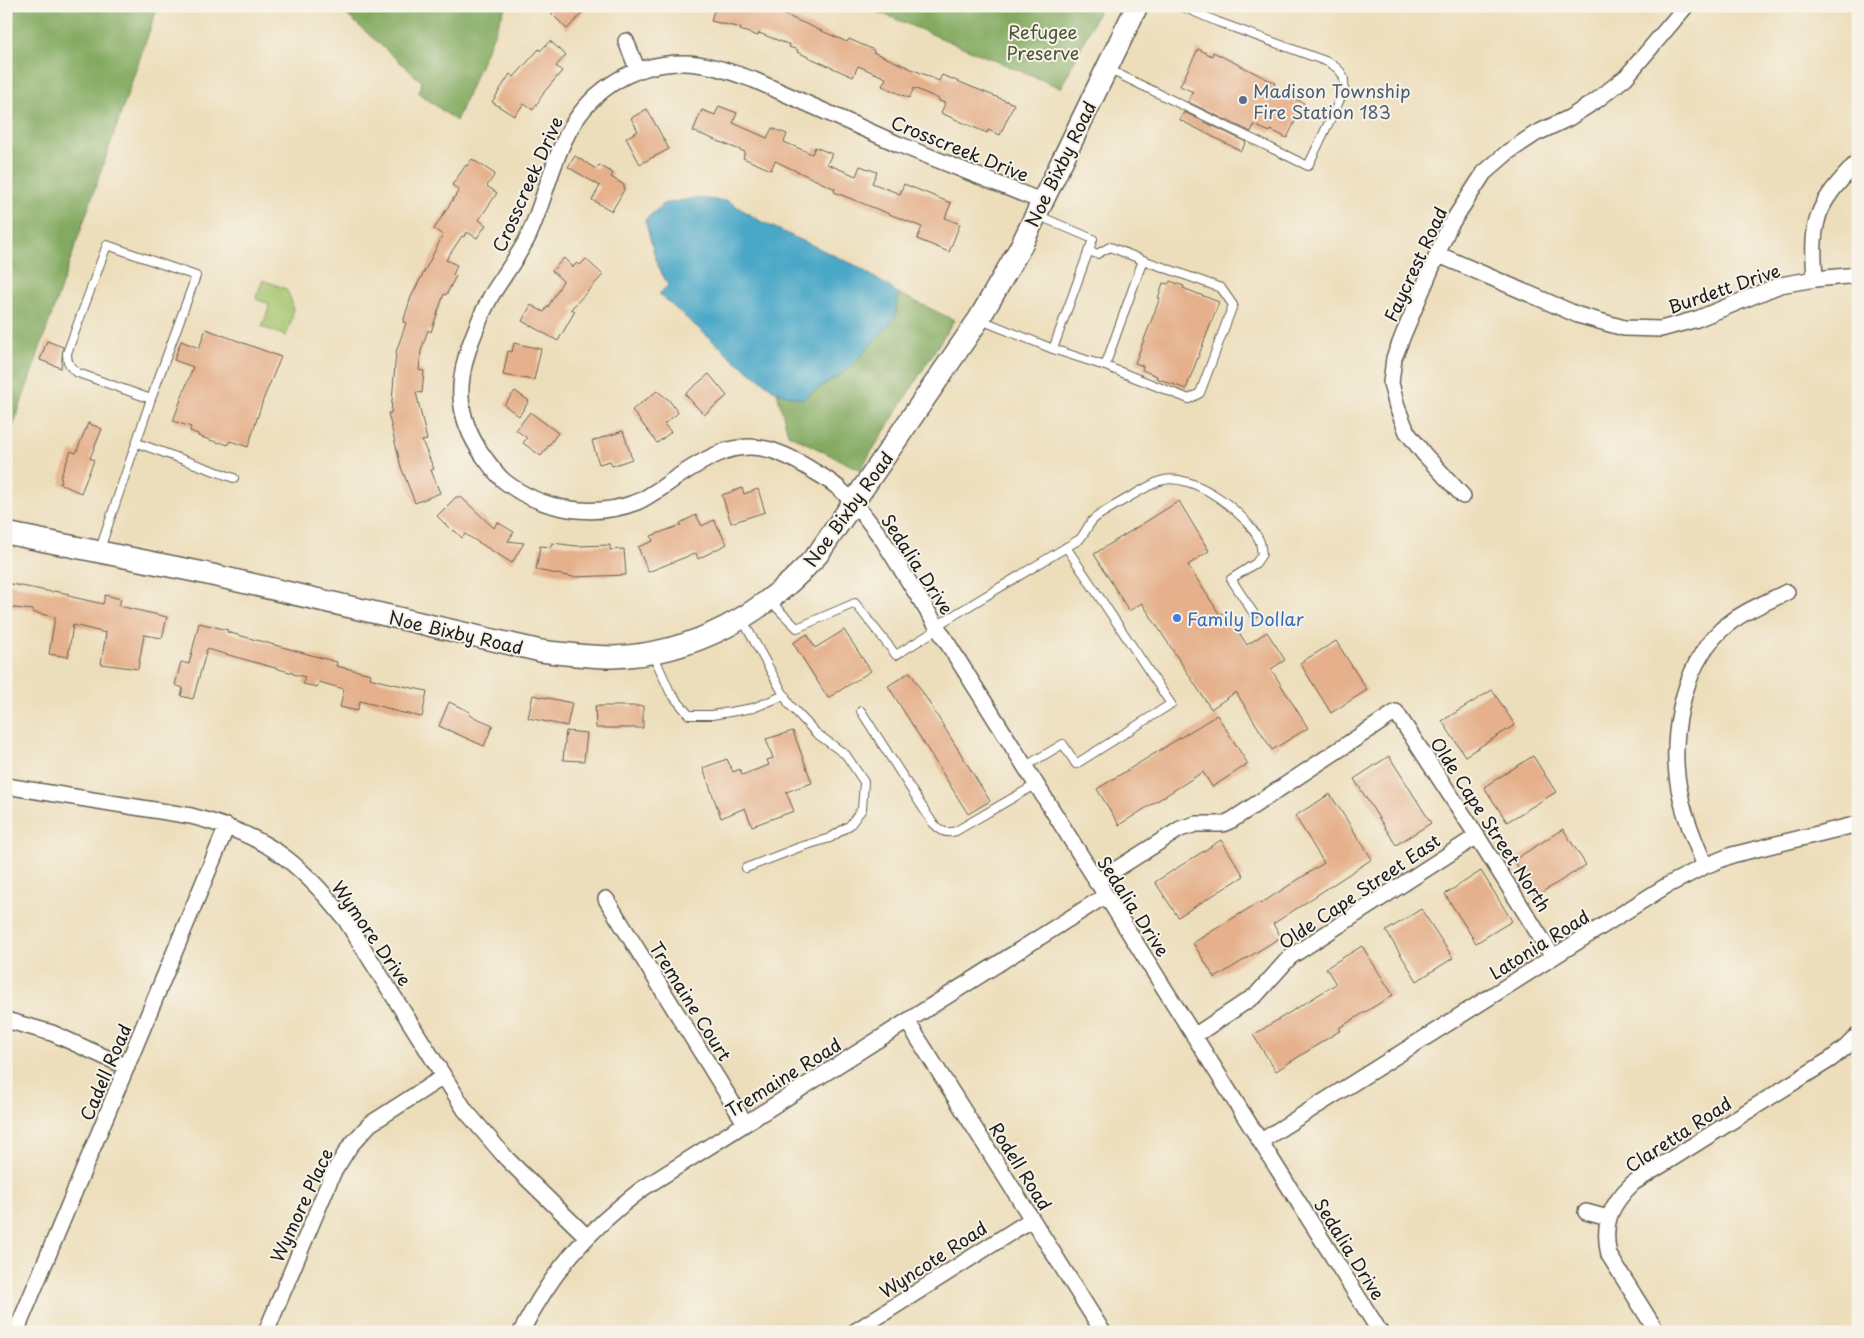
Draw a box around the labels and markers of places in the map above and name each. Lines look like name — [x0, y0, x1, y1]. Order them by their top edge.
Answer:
place label: Madison Township Fire Station 183 — [1253, 77, 1411, 125]
marker: Madison Township Fire Station 183 — [1237, 94, 1249, 106]
place label: Family Dollar — [1187, 605, 1305, 632]
marker: Family Dollar — [1171, 612, 1183, 624]

